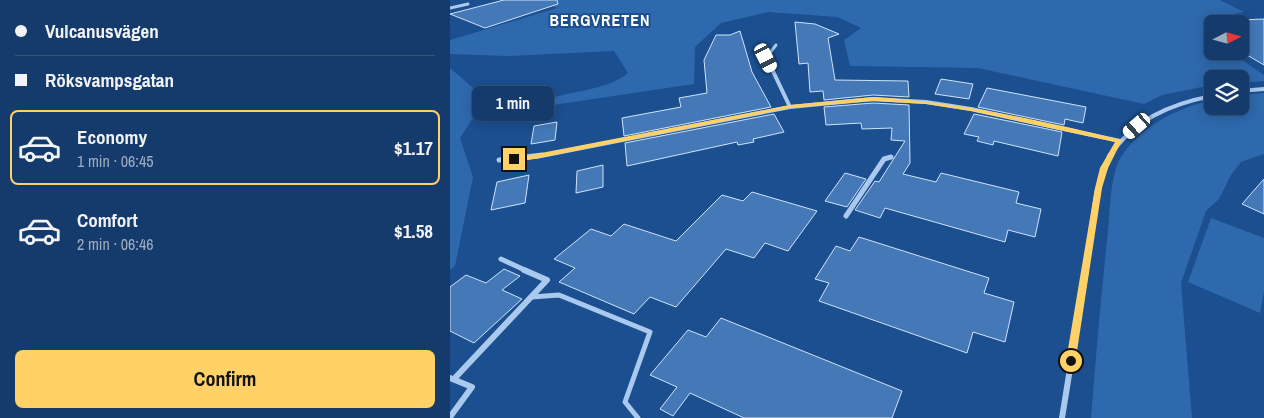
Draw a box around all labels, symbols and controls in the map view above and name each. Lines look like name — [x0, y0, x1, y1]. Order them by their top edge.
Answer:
district label: BERGVRETEN — [549, 9, 651, 31]
north arrow — [1204, 15, 1249, 60]
map controls — [1204, 15, 1249, 115]
text: Vulcanusvägen — [45, 18, 159, 44]
car — [752, 41, 779, 75]
text: Röksvampsgatan — [45, 67, 174, 93]
button: layers — [1204, 70, 1249, 115]
callout: 1 min — [473, 86, 555, 122]
text: 1 min — [496, 92, 530, 114]
car — [1120, 110, 1153, 142]
text: Economy — [77, 124, 147, 150]
icon: car — [17, 125, 62, 170]
text: $1.17 — [394, 135, 433, 161]
route end — [503, 148, 525, 170]
text: 1 min · 06:45 — [77, 150, 154, 172]
text: Comfort — [77, 207, 138, 233]
icon: car — [17, 208, 62, 253]
text: $1.58 — [394, 218, 433, 244]
text: 2 min · 06:46 — [77, 233, 154, 255]
button: Confirm — [15, 350, 435, 408]
route start — [1060, 350, 1082, 372]

